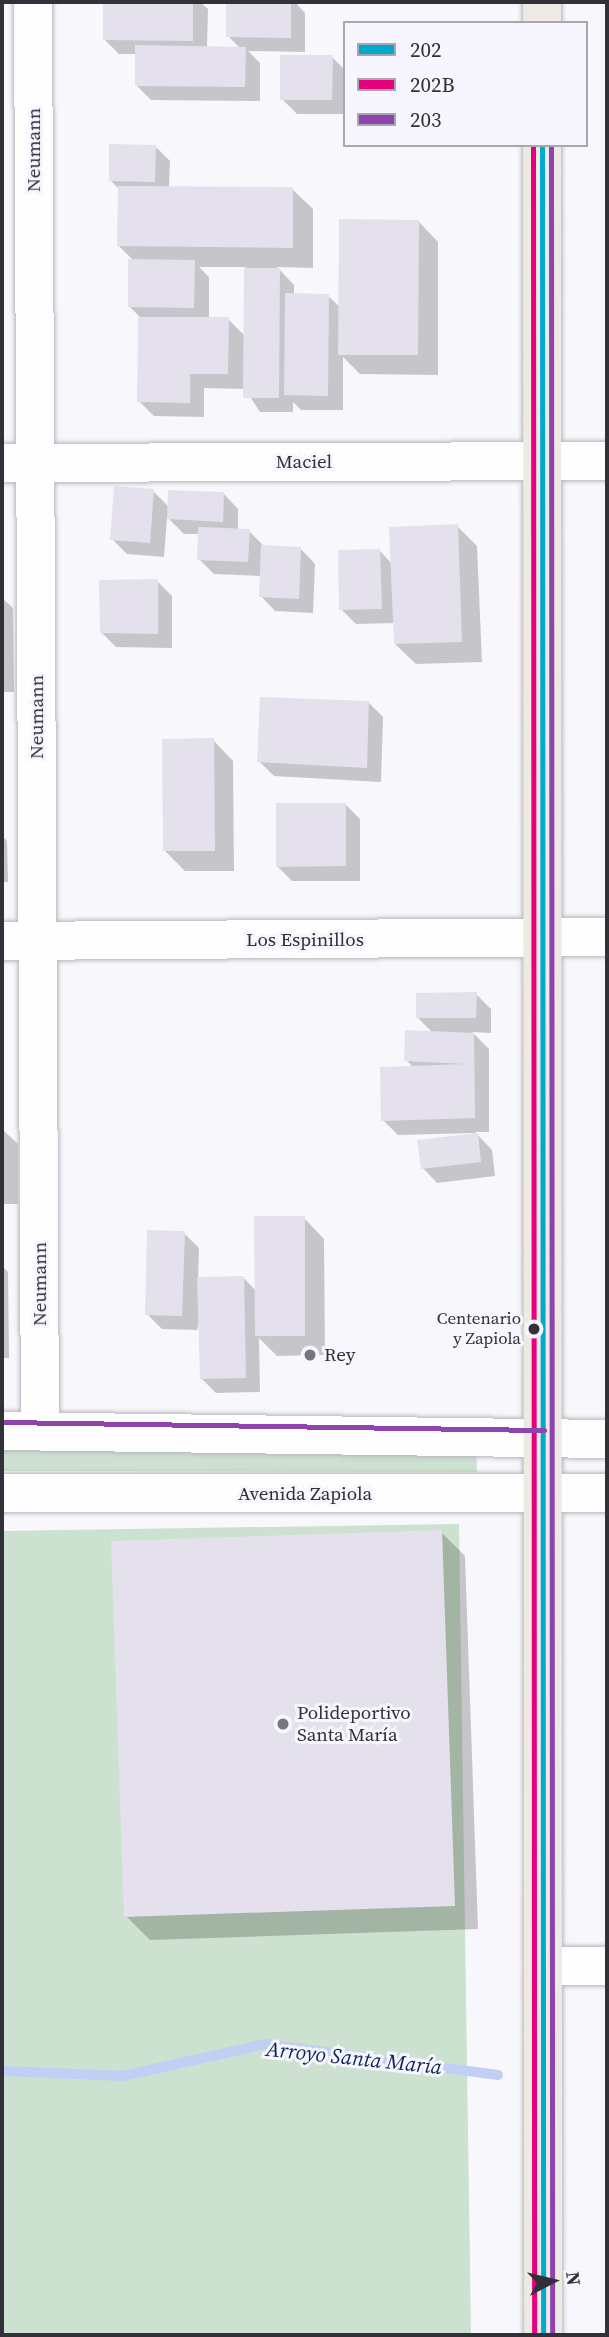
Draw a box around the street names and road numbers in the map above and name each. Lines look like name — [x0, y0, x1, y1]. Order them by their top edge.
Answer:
street label: Neumann — [23, 108, 45, 192]
street label: Maciel — [276, 451, 332, 473]
street label: Neumann — [26, 675, 48, 759]
street label: Los Espinillos — [246, 929, 364, 951]
street label: Neumann — [29, 1242, 51, 1326]
street label: Avenida Zapiola — [238, 1483, 372, 1505]

